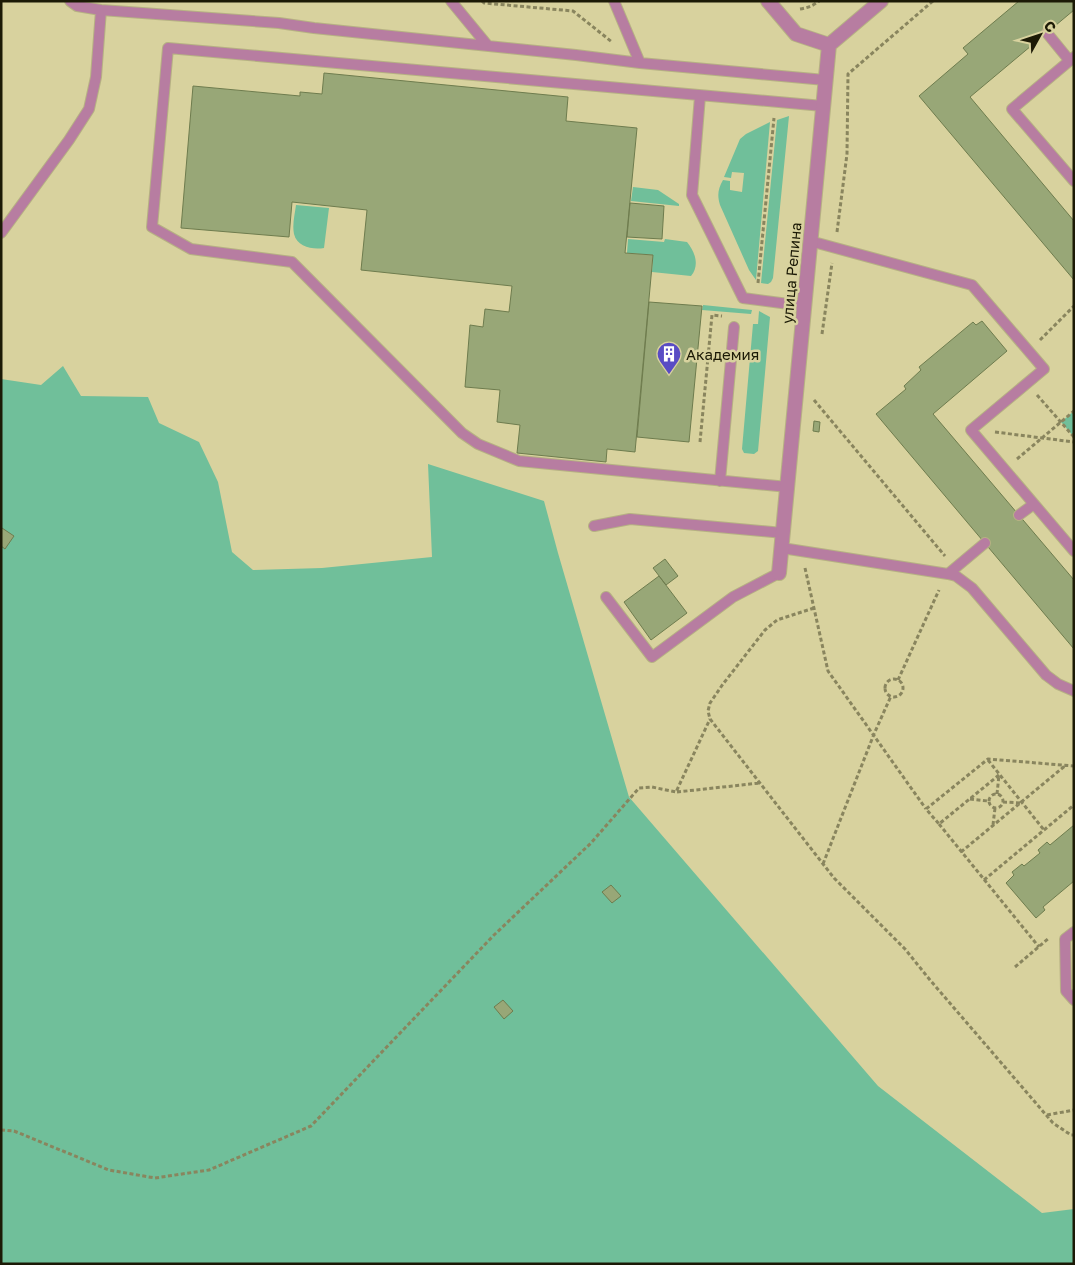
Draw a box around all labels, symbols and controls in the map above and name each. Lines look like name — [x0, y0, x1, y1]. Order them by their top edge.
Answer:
north arrow — [1015, 10, 1065, 60]
text: С — [1041, 17, 1060, 36]
street label: улица Репина — [778, 221, 804, 325]
building icon: Академия — [656, 341, 682, 375]
place label: Академия — [686, 345, 759, 363]

